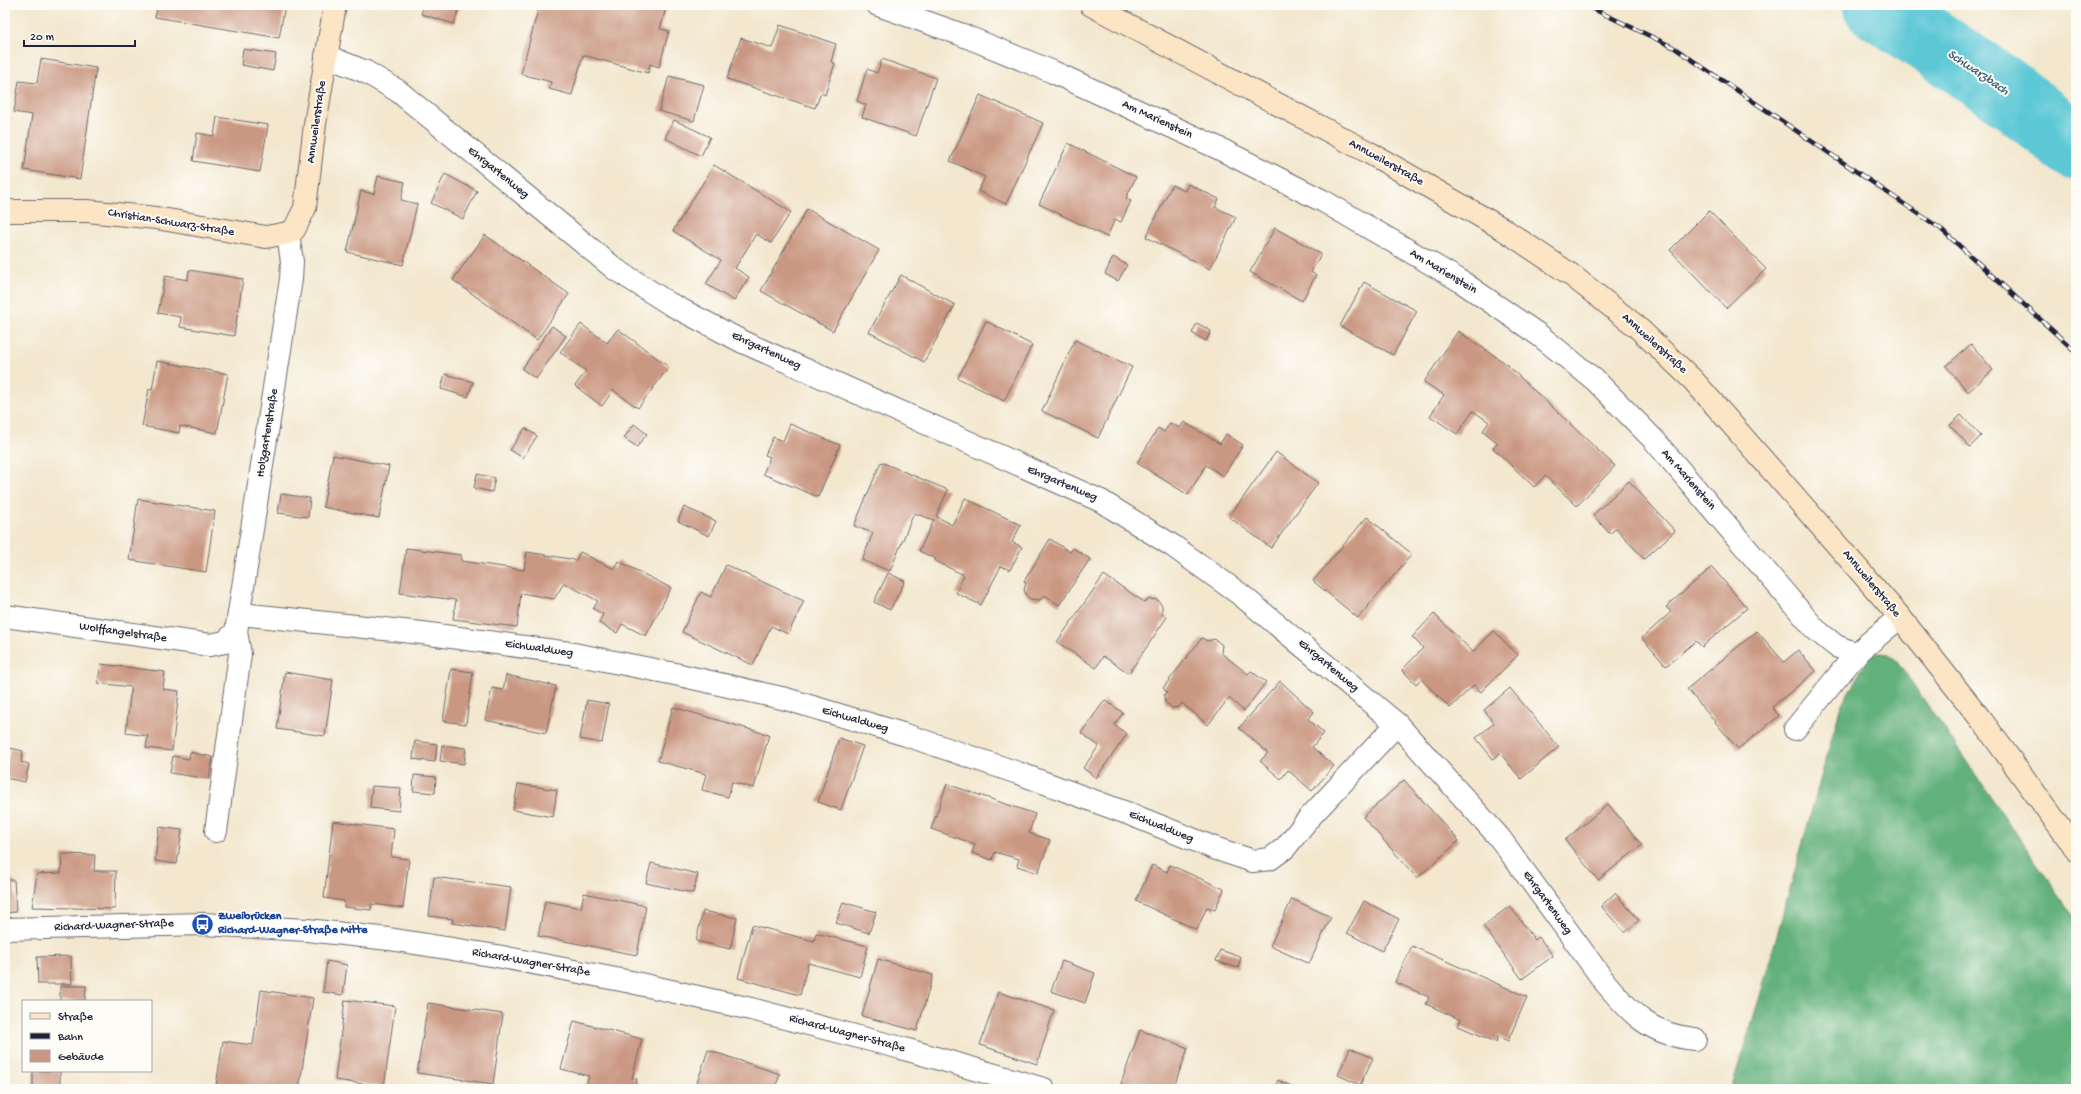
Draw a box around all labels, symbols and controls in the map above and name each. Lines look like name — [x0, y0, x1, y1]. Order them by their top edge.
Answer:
scale bar — [24, 22, 135, 48]
text: 20 m — [30, 31, 55, 45]
water label: Schwarzbach — [1945, 47, 2012, 100]
street label: Annweilerstraße — [304, 79, 330, 164]
street label: Am Marienstein — [1120, 98, 1195, 143]
street label: Annweilerstraße — [1346, 137, 1427, 190]
street label: Ehrgartenweg — [464, 144, 532, 202]
street label: Christian-Schwarz-Straße — [107, 206, 236, 240]
street label: Am Marienstein — [1407, 246, 1479, 298]
street label: Annweilerstraße — [1618, 311, 1690, 378]
street label: Ehrgartenweg — [729, 329, 803, 373]
street label: Holzgartenstraße — [254, 387, 282, 478]
street label: Am Marienstein — [1658, 447, 1718, 513]
street label: Ehrgartenweg — [1025, 463, 1099, 505]
street label: Annweilerstraße — [1839, 548, 1904, 621]
street label: Wolffangelstraße — [78, 620, 168, 646]
street label: Eichwaldweg — [504, 637, 574, 661]
street label: Ehrgartenweg — [1295, 637, 1361, 696]
street label: Eichwaldweg — [820, 704, 890, 736]
street label: Eichwaldweg — [1127, 808, 1196, 846]
street label: Ehrgartenweg — [1519, 869, 1575, 938]
place label: Zweibrücken Richard-Wagner-Straße Mitte — [217, 910, 368, 938]
bus stop icon: Zweibrücken Richard-Wagner-Straße Mitte — [190, 911, 216, 937]
street label: Richard-Wagner-Straße — [54, 917, 175, 935]
street label: Richard-Wagner-Straße — [471, 946, 592, 980]
legend — [22, 1000, 152, 1072]
text: Straße — [58, 1011, 94, 1025]
street label: Richard-Wagner-Straße — [787, 1012, 907, 1056]
text: Bahn — [57, 1031, 83, 1045]
text: Gebäude — [58, 1051, 104, 1065]

